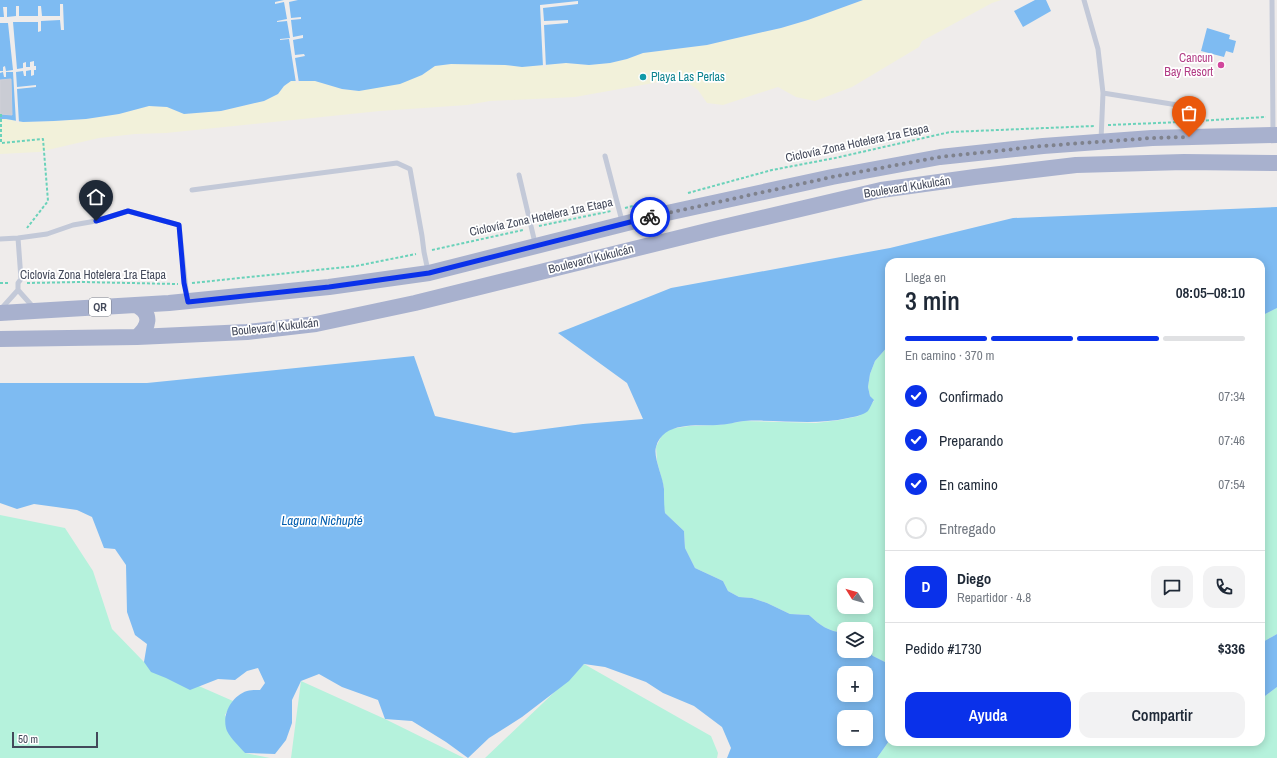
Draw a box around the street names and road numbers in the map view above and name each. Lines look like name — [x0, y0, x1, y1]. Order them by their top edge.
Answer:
street label: Ciclovía Zona Hotelera 1ra Etapa — [784, 120, 931, 166]
street label: Boulevard Kukulcán — [863, 172, 951, 202]
street label: Ciclovía Zona Hotelera 1ra Etapa — [468, 194, 615, 240]
street label: Boulevard Kukulcán — [547, 241, 635, 277]
street label: Ciclovía Zona Hotelera 1ra Etapa — [20, 267, 167, 283]
road number: QR — [89, 298, 111, 316]
street label: Boulevard Kukulcán — [231, 314, 319, 340]

